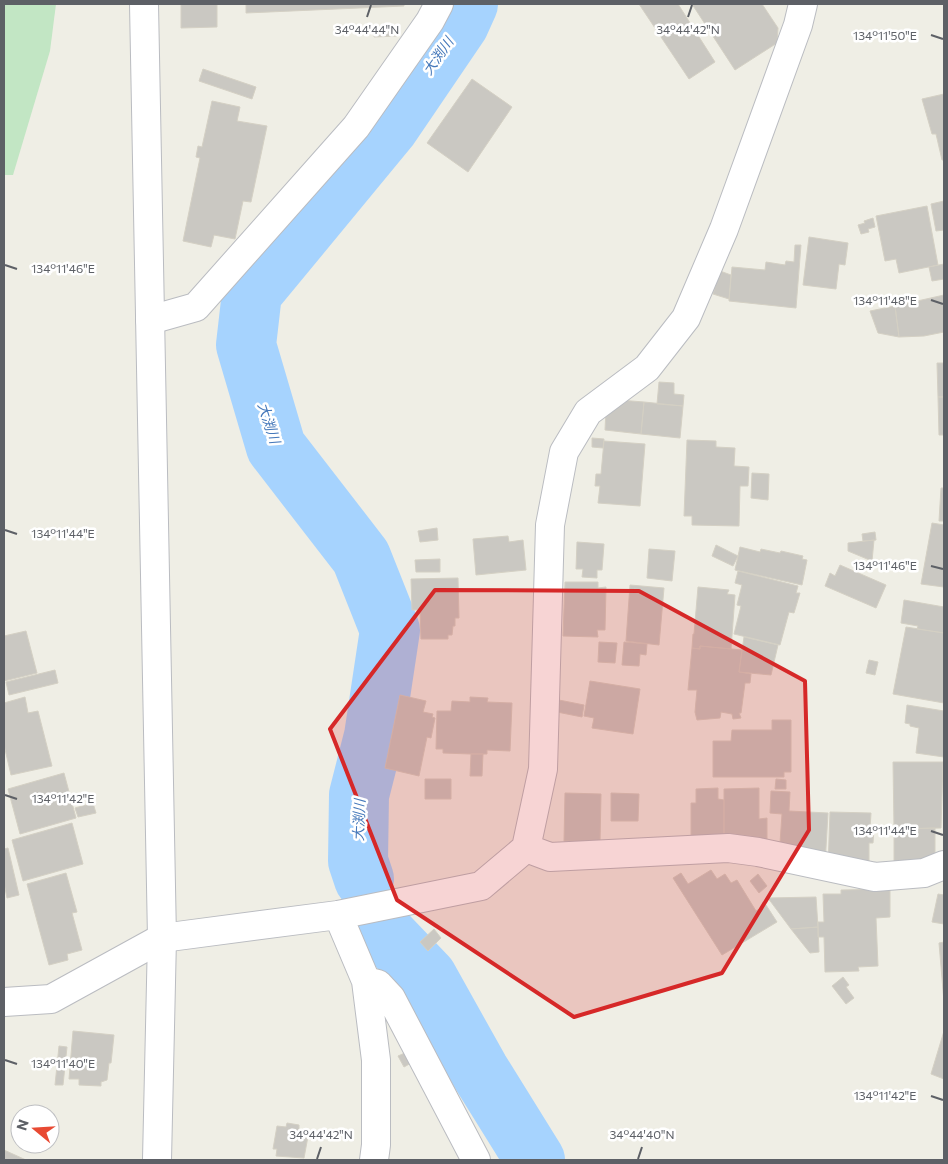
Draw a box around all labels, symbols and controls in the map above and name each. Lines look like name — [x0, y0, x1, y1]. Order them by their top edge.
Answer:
text: 34°44'44"N — [335, 22, 399, 36]
text: 34°44'42"N — [656, 22, 720, 36]
text: 134°11'50"E — [853, 28, 917, 42]
water label: 大渕川 — [419, 32, 458, 78]
text: 134°11'46"E — [31, 261, 95, 275]
text: 134°11'48"E — [853, 293, 917, 307]
water label: 大渕川 — [255, 400, 285, 447]
text: 134°11'44"E — [31, 526, 95, 540]
text: 134°11'46"E — [853, 558, 917, 572]
text: 134°11'42"E — [32, 791, 94, 805]
water label: 大渕川 — [349, 797, 368, 841]
text: 134°11'44"E — [853, 823, 917, 837]
text: 134°11'40"E — [31, 1056, 95, 1070]
text: 134°11'42"E — [854, 1088, 916, 1102]
north arrow — [10, 1104, 60, 1154]
text: N — [12, 1117, 32, 1132]
text: 34°44'42"N — [289, 1127, 353, 1141]
text: 34°44'40"N — [609, 1127, 675, 1141]

